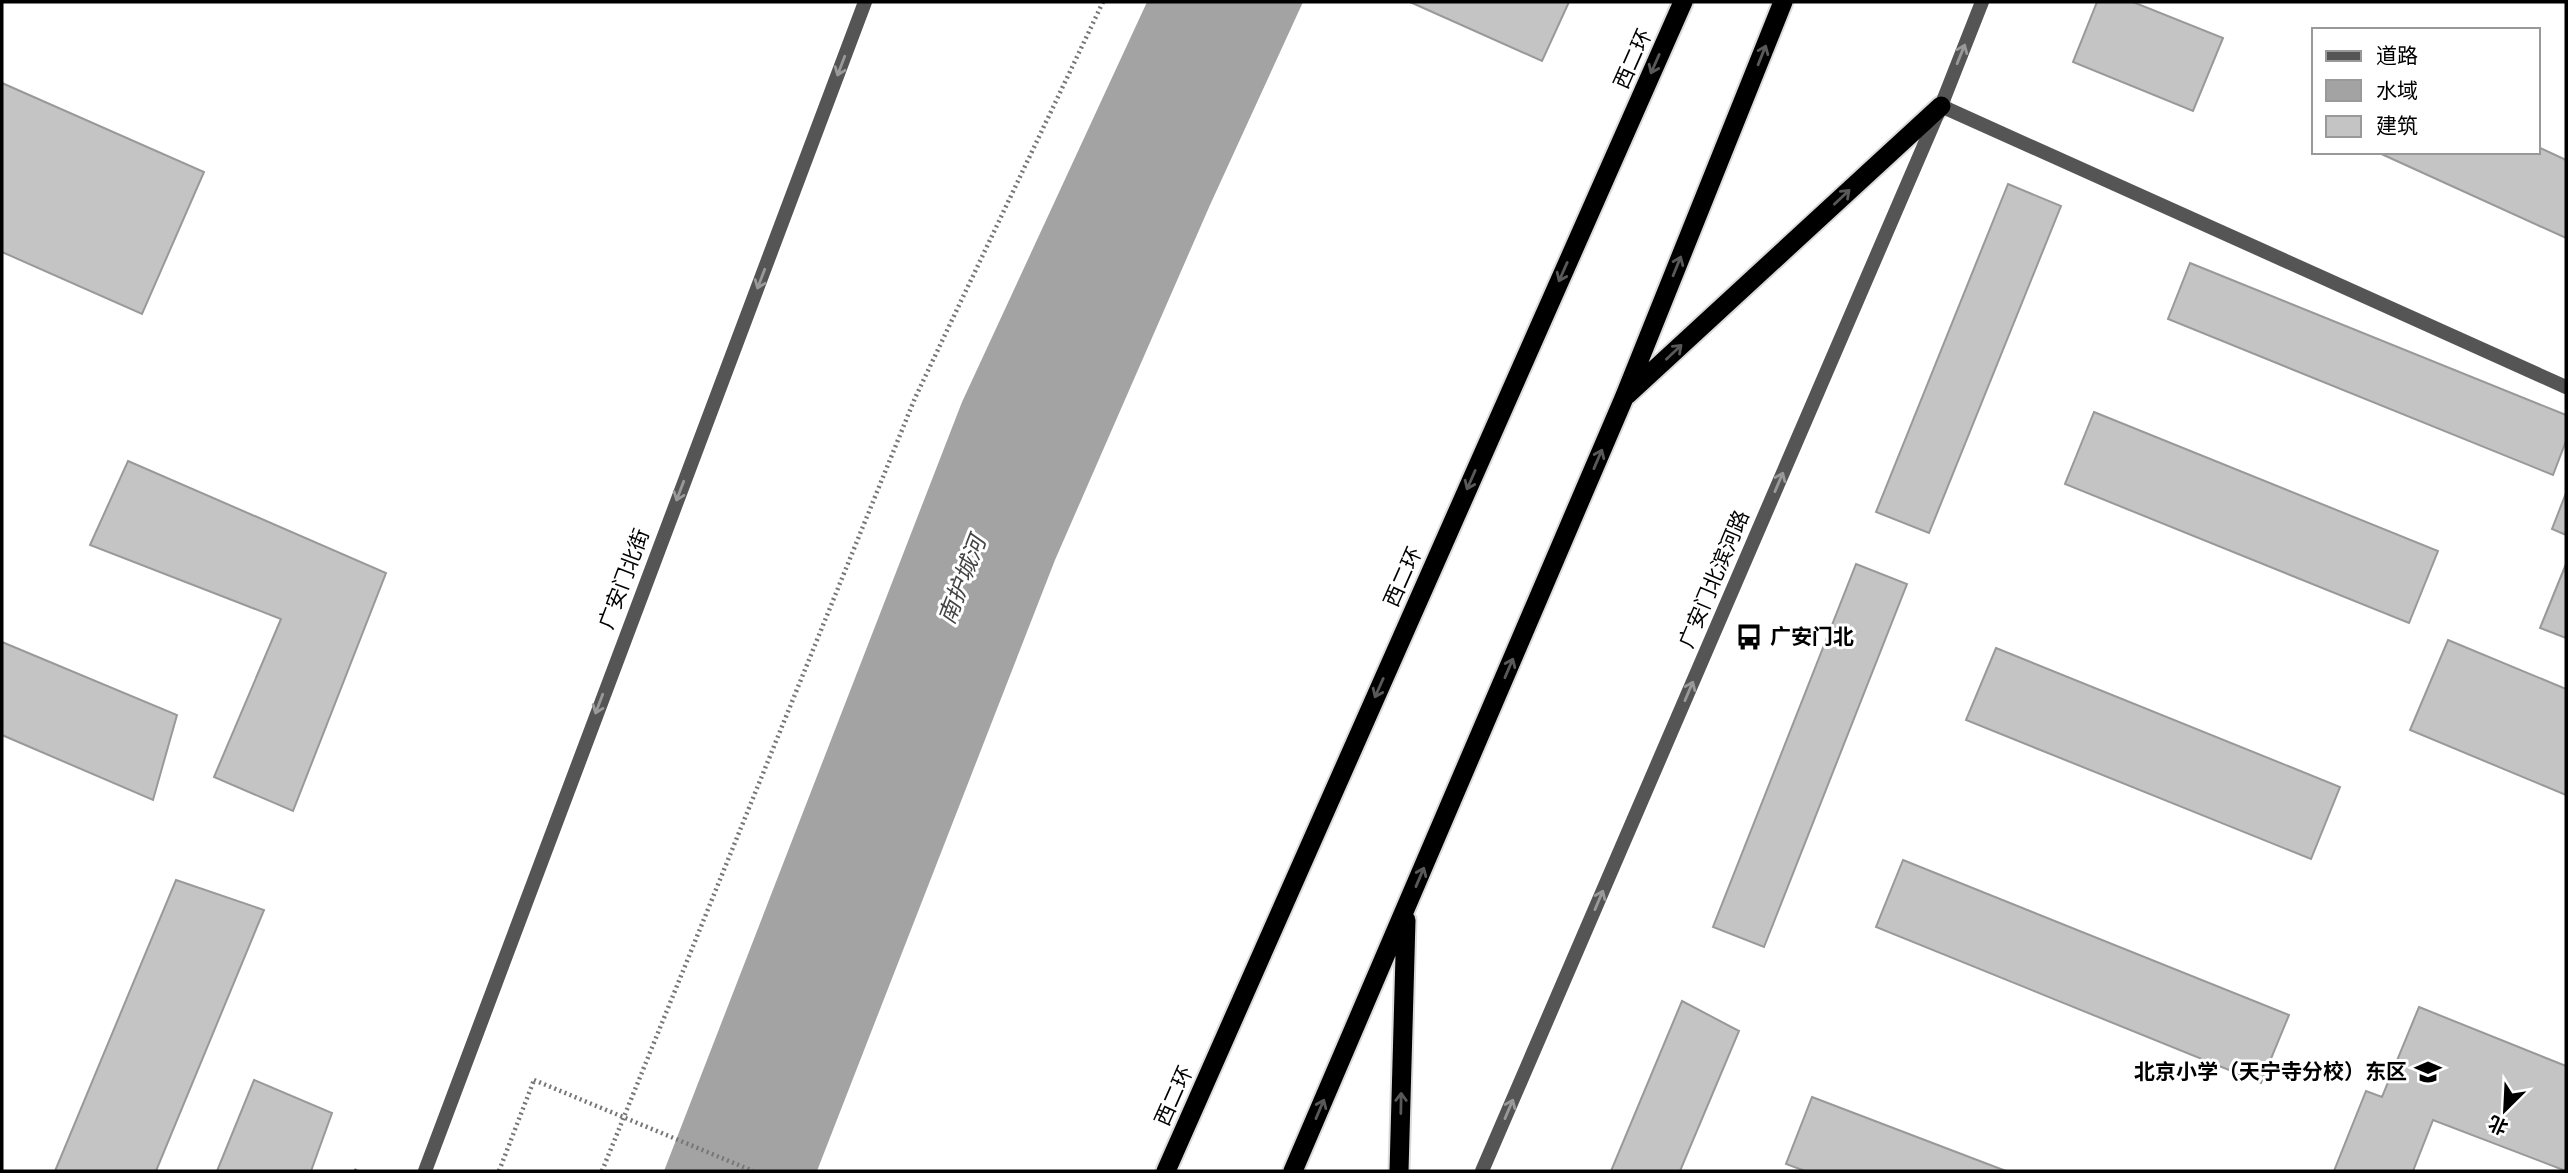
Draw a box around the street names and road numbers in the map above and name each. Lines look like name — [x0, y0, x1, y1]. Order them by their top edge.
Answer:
street label: 西二环 — [1605, 23, 1660, 94]
street label: 广安门北滨河路 — [1670, 505, 1757, 653]
street label: 广安门北街 — [589, 524, 657, 633]
street label: 西二环 — [1375, 541, 1430, 612]
street label: 西二环 — [1146, 1060, 1201, 1131]

